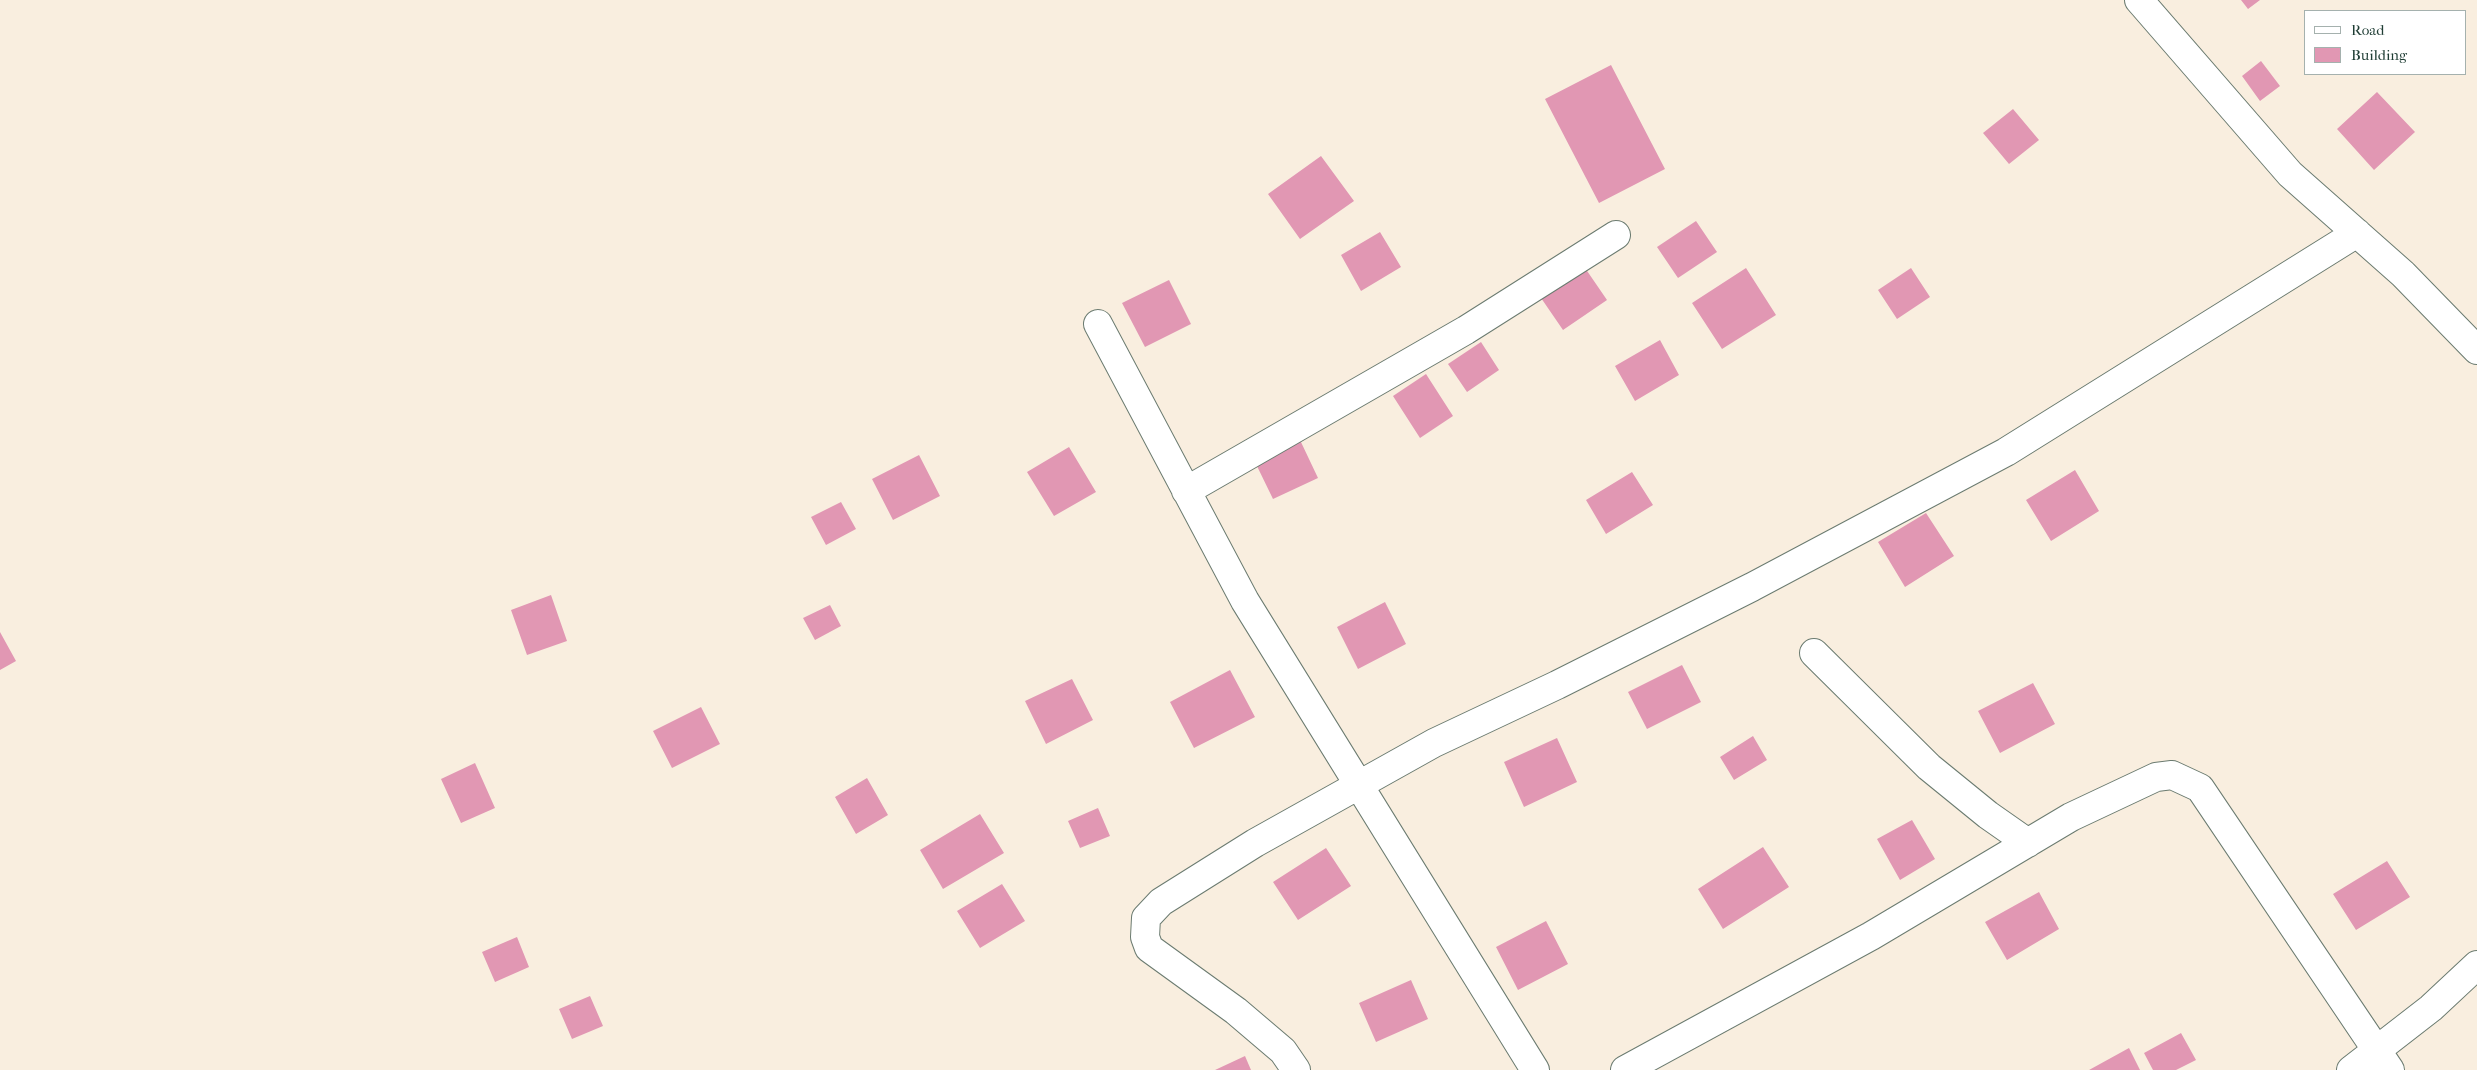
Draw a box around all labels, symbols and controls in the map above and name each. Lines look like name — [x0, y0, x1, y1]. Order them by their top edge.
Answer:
legend — [2304, 10, 2467, 75]
text: Road — [2351, 21, 2384, 39]
text: Building — [2351, 46, 2407, 64]

